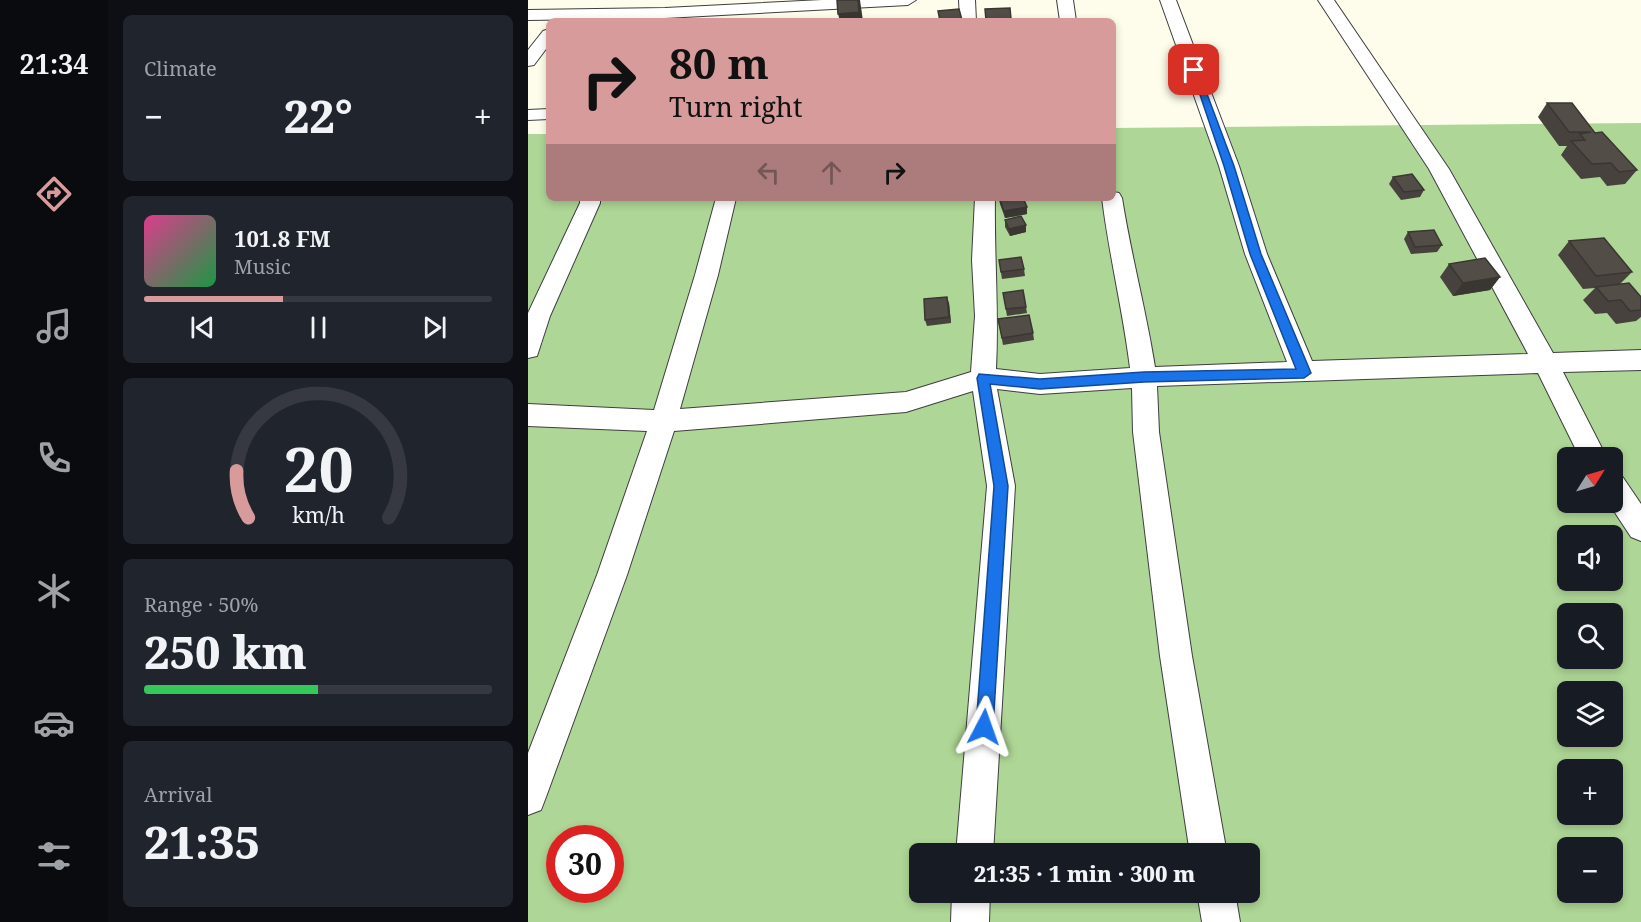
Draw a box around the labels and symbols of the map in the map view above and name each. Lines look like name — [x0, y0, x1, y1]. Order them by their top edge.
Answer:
pin — [1168, 44, 1219, 95]
north arrow — [1557, 447, 1623, 513]
position arrow — [952, 695, 1016, 759]
speed limit sign: 30 — [546, 825, 624, 903]

